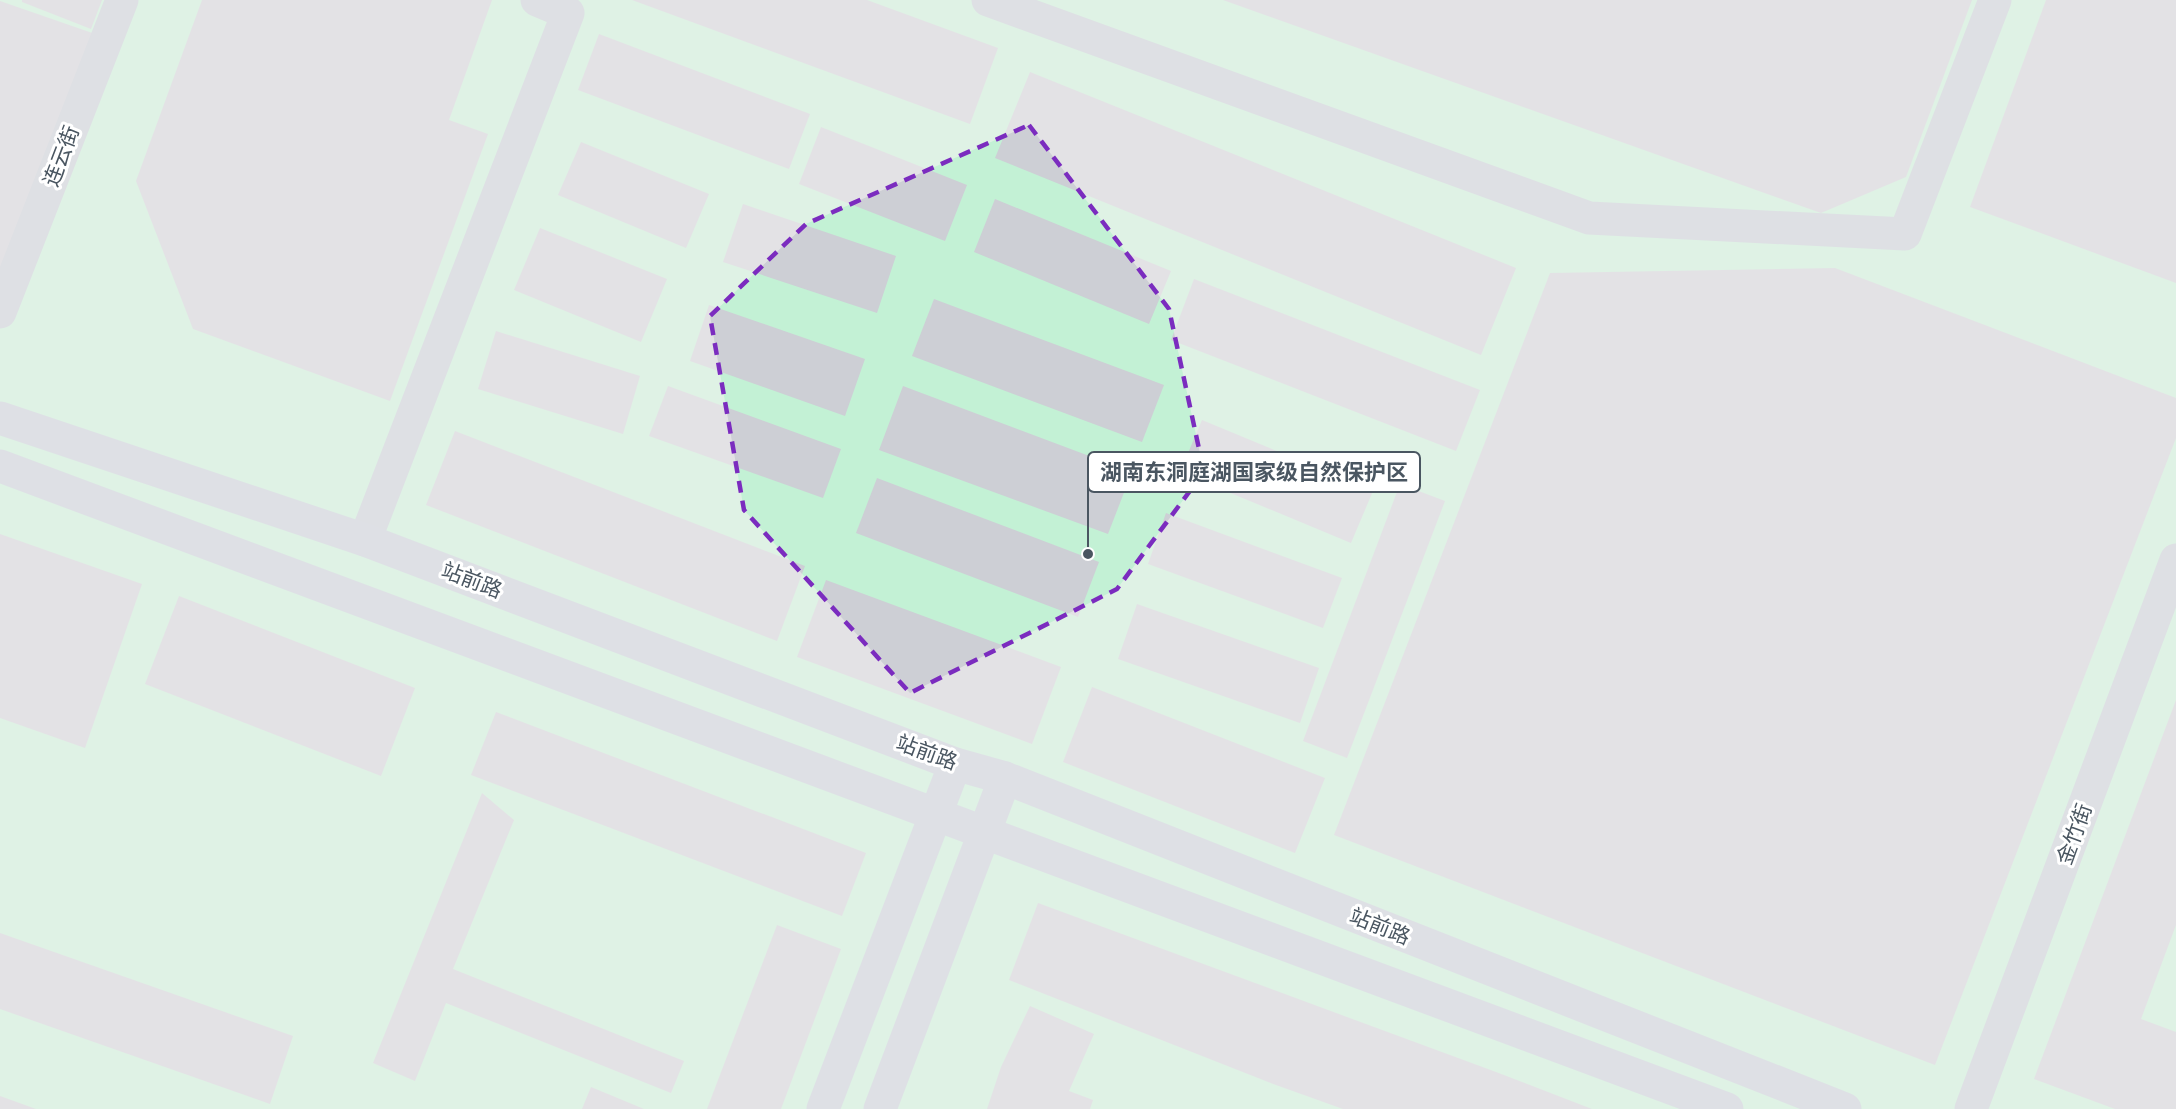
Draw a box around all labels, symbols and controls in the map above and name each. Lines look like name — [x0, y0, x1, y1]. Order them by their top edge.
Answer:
street label: 连云街 — [38, 122, 84, 190]
callout: 湖南东洞庭湖国家级自然保护区 — [1088, 452, 1420, 492]
text: 湖南东洞庭湖国家级自然保护区 — [1100, 459, 1408, 486]
street label: 站前路 — [438, 557, 506, 603]
street label: 站前路 — [893, 729, 961, 775]
street label: 金竹街 — [2051, 800, 2097, 868]
street label: 站前路 — [1346, 903, 1414, 949]

